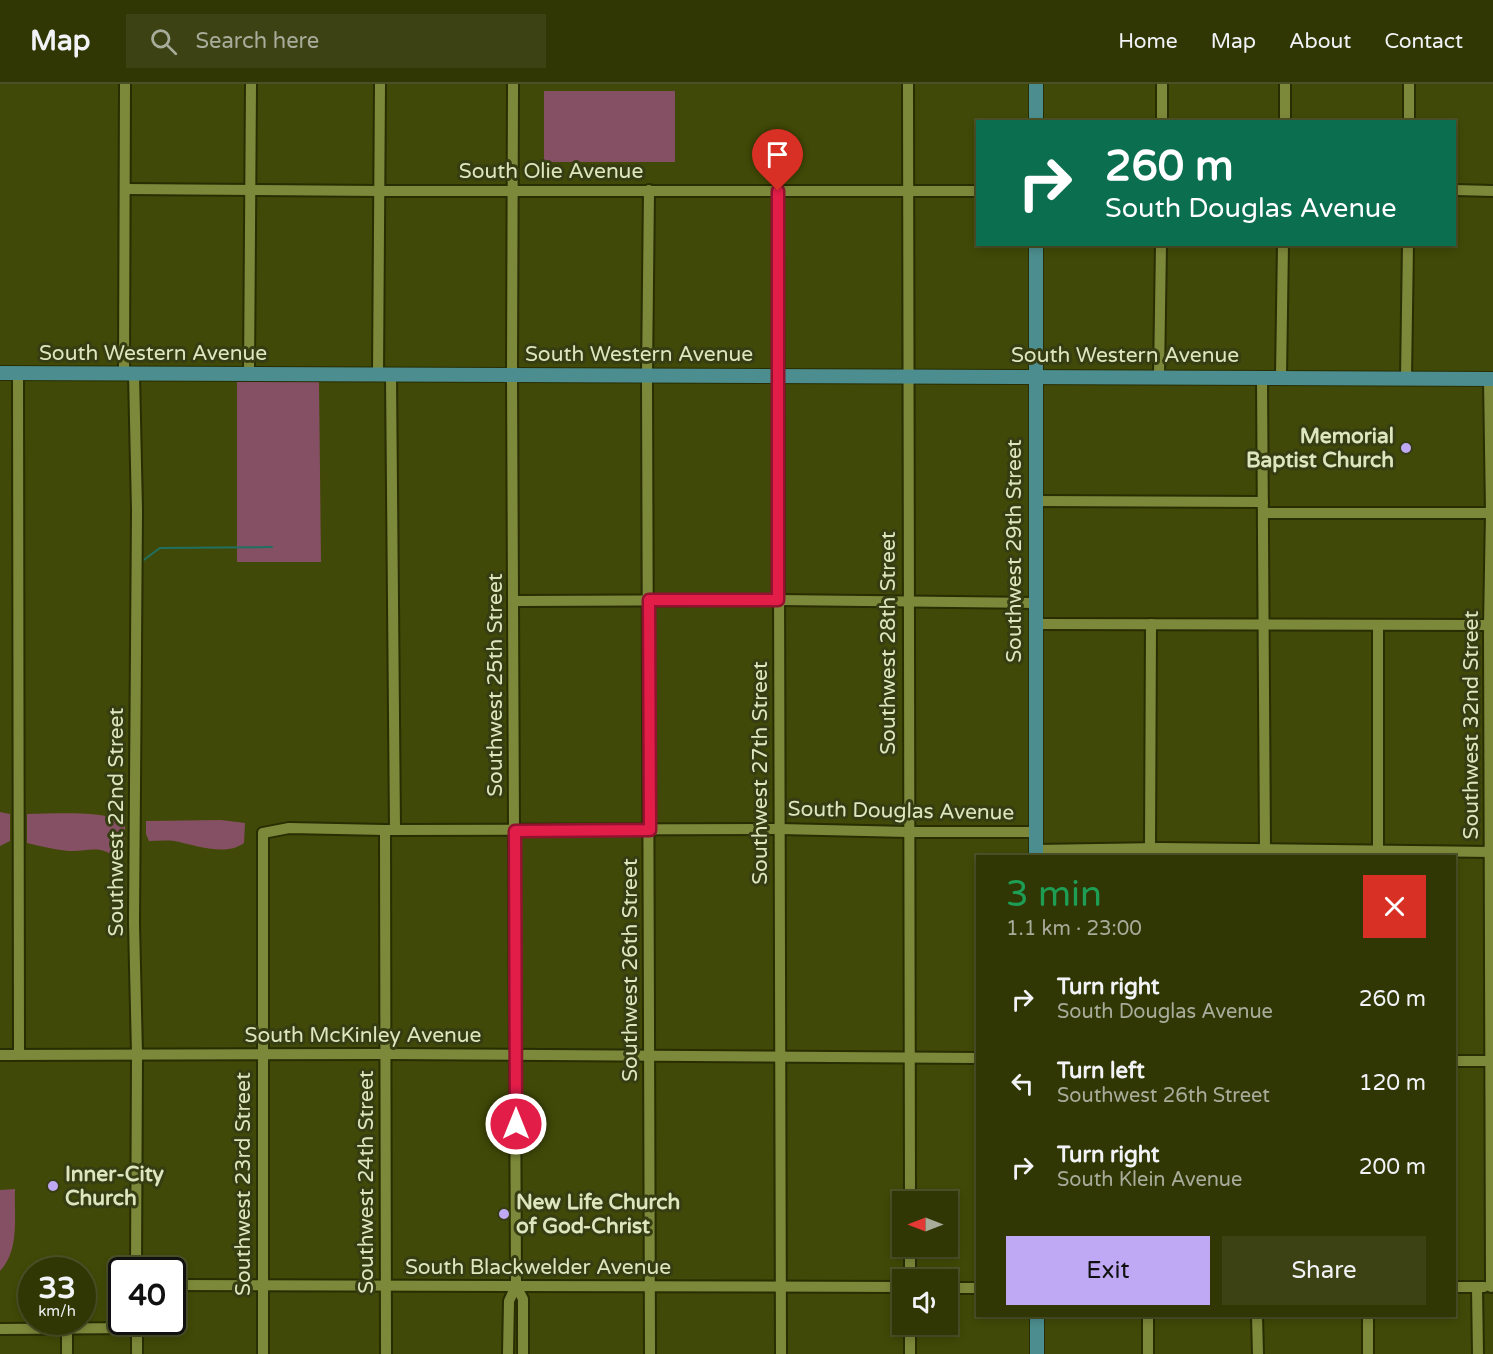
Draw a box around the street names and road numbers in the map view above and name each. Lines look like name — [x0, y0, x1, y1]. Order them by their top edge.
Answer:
street label: South Olie Avenue — [459, 159, 643, 184]
street label: South Western Avenue — [39, 341, 267, 366]
street label: South Western Avenue — [525, 342, 753, 367]
street label: South Western Avenue — [1011, 343, 1239, 368]
street label: Southwest 29th Street — [1002, 439, 1027, 663]
street label: Southwest 28th Street — [876, 531, 901, 755]
street label: Southwest 25th Street — [483, 573, 508, 797]
street label: Southwest 32nd Street — [1459, 611, 1484, 839]
street label: Southwest 27th Street — [748, 661, 773, 885]
street label: Southwest 22nd Street — [104, 708, 129, 936]
street label: South Douglas Avenue — [787, 797, 1015, 825]
street label: Southwest 26th Street — [618, 858, 643, 1082]
street label: South McKinley Avenue — [245, 1023, 482, 1048]
street label: Southwest 24th Street — [354, 1070, 379, 1294]
street label: Southwest 23rd Street — [231, 1072, 256, 1296]
street label: South Blackwelder Avenue — [405, 1255, 671, 1280]

